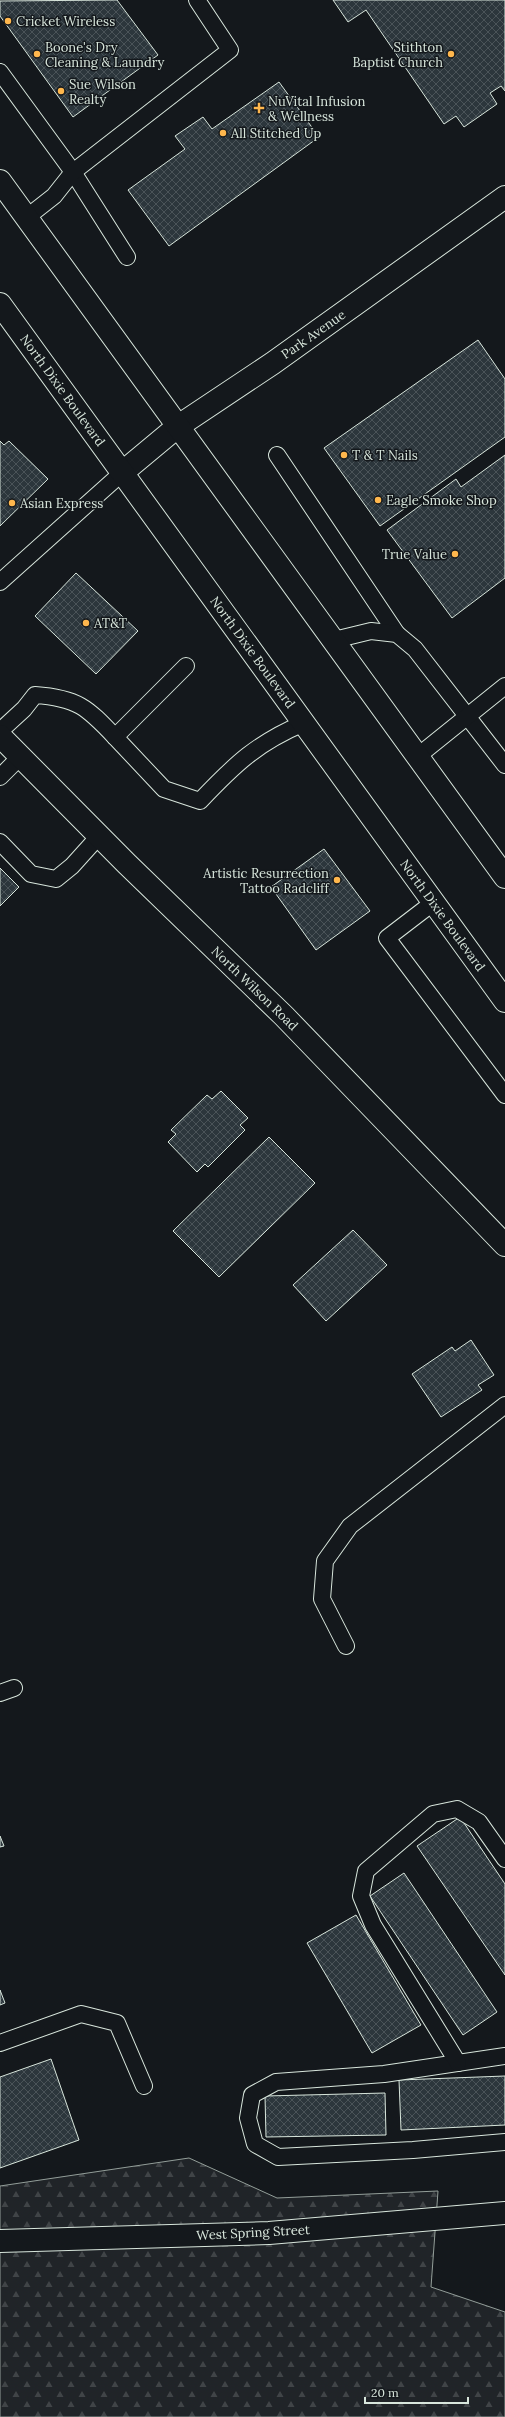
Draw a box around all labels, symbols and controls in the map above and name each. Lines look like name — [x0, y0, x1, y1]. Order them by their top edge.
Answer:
place label: Cricket Wireless — [16, 13, 115, 30]
marker: Cricket Wireless — [3, 16, 13, 26]
place label: Boone's Dry Cleaning & Laundry — [45, 39, 165, 71]
place label: Stithton Baptist Church — [352, 39, 443, 71]
marker: Boone's Dry Cleaning & Laundry — [32, 49, 42, 59]
marker: Stithton Baptist Church — [446, 49, 456, 59]
place label: Sue Wilson Realty — [69, 76, 136, 108]
marker: Sue Wilson Realty — [56, 86, 66, 96]
place label: NuVital Infusion & Wellness — [268, 93, 366, 125]
marker: NuVital Infusion & Wellness — [253, 102, 265, 114]
place label: All Stitched Up — [230, 125, 322, 142]
marker: All Stitched Up — [218, 128, 228, 138]
street label: Park Avenue — [278, 306, 349, 363]
street label: North Dixie Boulevard — [16, 331, 109, 450]
place label: T & T Nails — [352, 447, 418, 464]
marker: T & T Nails — [339, 450, 349, 460]
place label: Eagle Smoke Shop — [386, 492, 497, 509]
place label: Asian Express — [19, 495, 103, 512]
marker: Eagle Smoke Shop — [373, 495, 383, 505]
marker: Asian Express — [7, 498, 17, 508]
place label: True Value — [382, 546, 447, 563]
marker: True Value — [450, 549, 460, 559]
street label: North Dixie Boulevard — [206, 593, 299, 712]
place label: AT&T — [93, 615, 128, 632]
marker: AT&T — [81, 618, 91, 628]
street label: North Dixie Boulevard — [396, 856, 489, 975]
place label: Artistic Resurrection Tattoo Radcliff — [202, 865, 331, 897]
marker: Artistic Resurrection Tattoo Radcliff — [332, 875, 342, 885]
street label: North Wilson Road — [208, 943, 302, 1034]
street label: West Spring Street — [196, 2221, 310, 2244]
scale bar — [365, 2379, 468, 2405]
text: 20 m — [371, 2385, 399, 2400]

